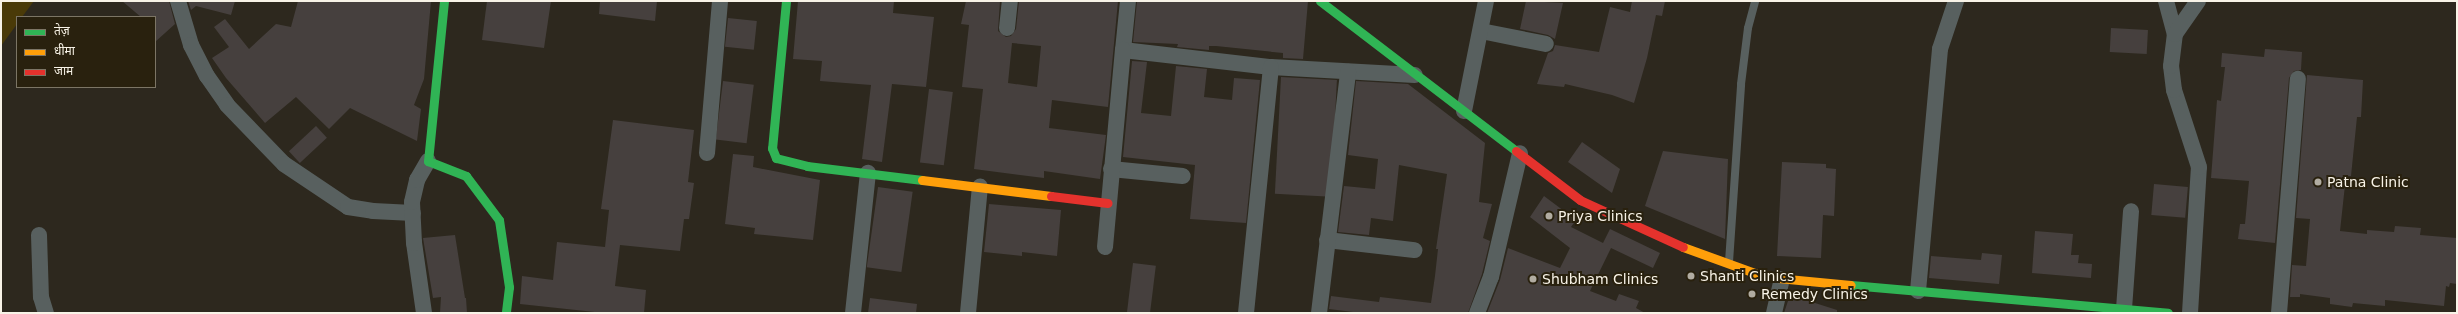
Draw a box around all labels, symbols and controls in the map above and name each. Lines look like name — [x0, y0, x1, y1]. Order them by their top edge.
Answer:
legend — [16, 16, 156, 88]
text: तेज़ — [54, 24, 70, 38]
text: धीमा — [54, 44, 75, 58]
text: जाम — [54, 64, 73, 78]
place label: Patna Clinic — [2327, 174, 2409, 190]
marker: Patna Clinic — [2312, 176, 2324, 188]
place label: Priya Clinics — [1558, 208, 1642, 224]
marker: Priya Clinics — [1543, 210, 1555, 222]
place label: Shanti Clinics — [1700, 268, 1794, 284]
marker: Shanti Clinics — [1685, 270, 1697, 282]
place label: Shubham Clinics — [1542, 271, 1658, 287]
marker: Shubham Clinics — [1527, 273, 1539, 285]
place label: Remedy Clinics — [1761, 286, 1868, 302]
marker: Remedy Clinics — [1746, 288, 1758, 300]

